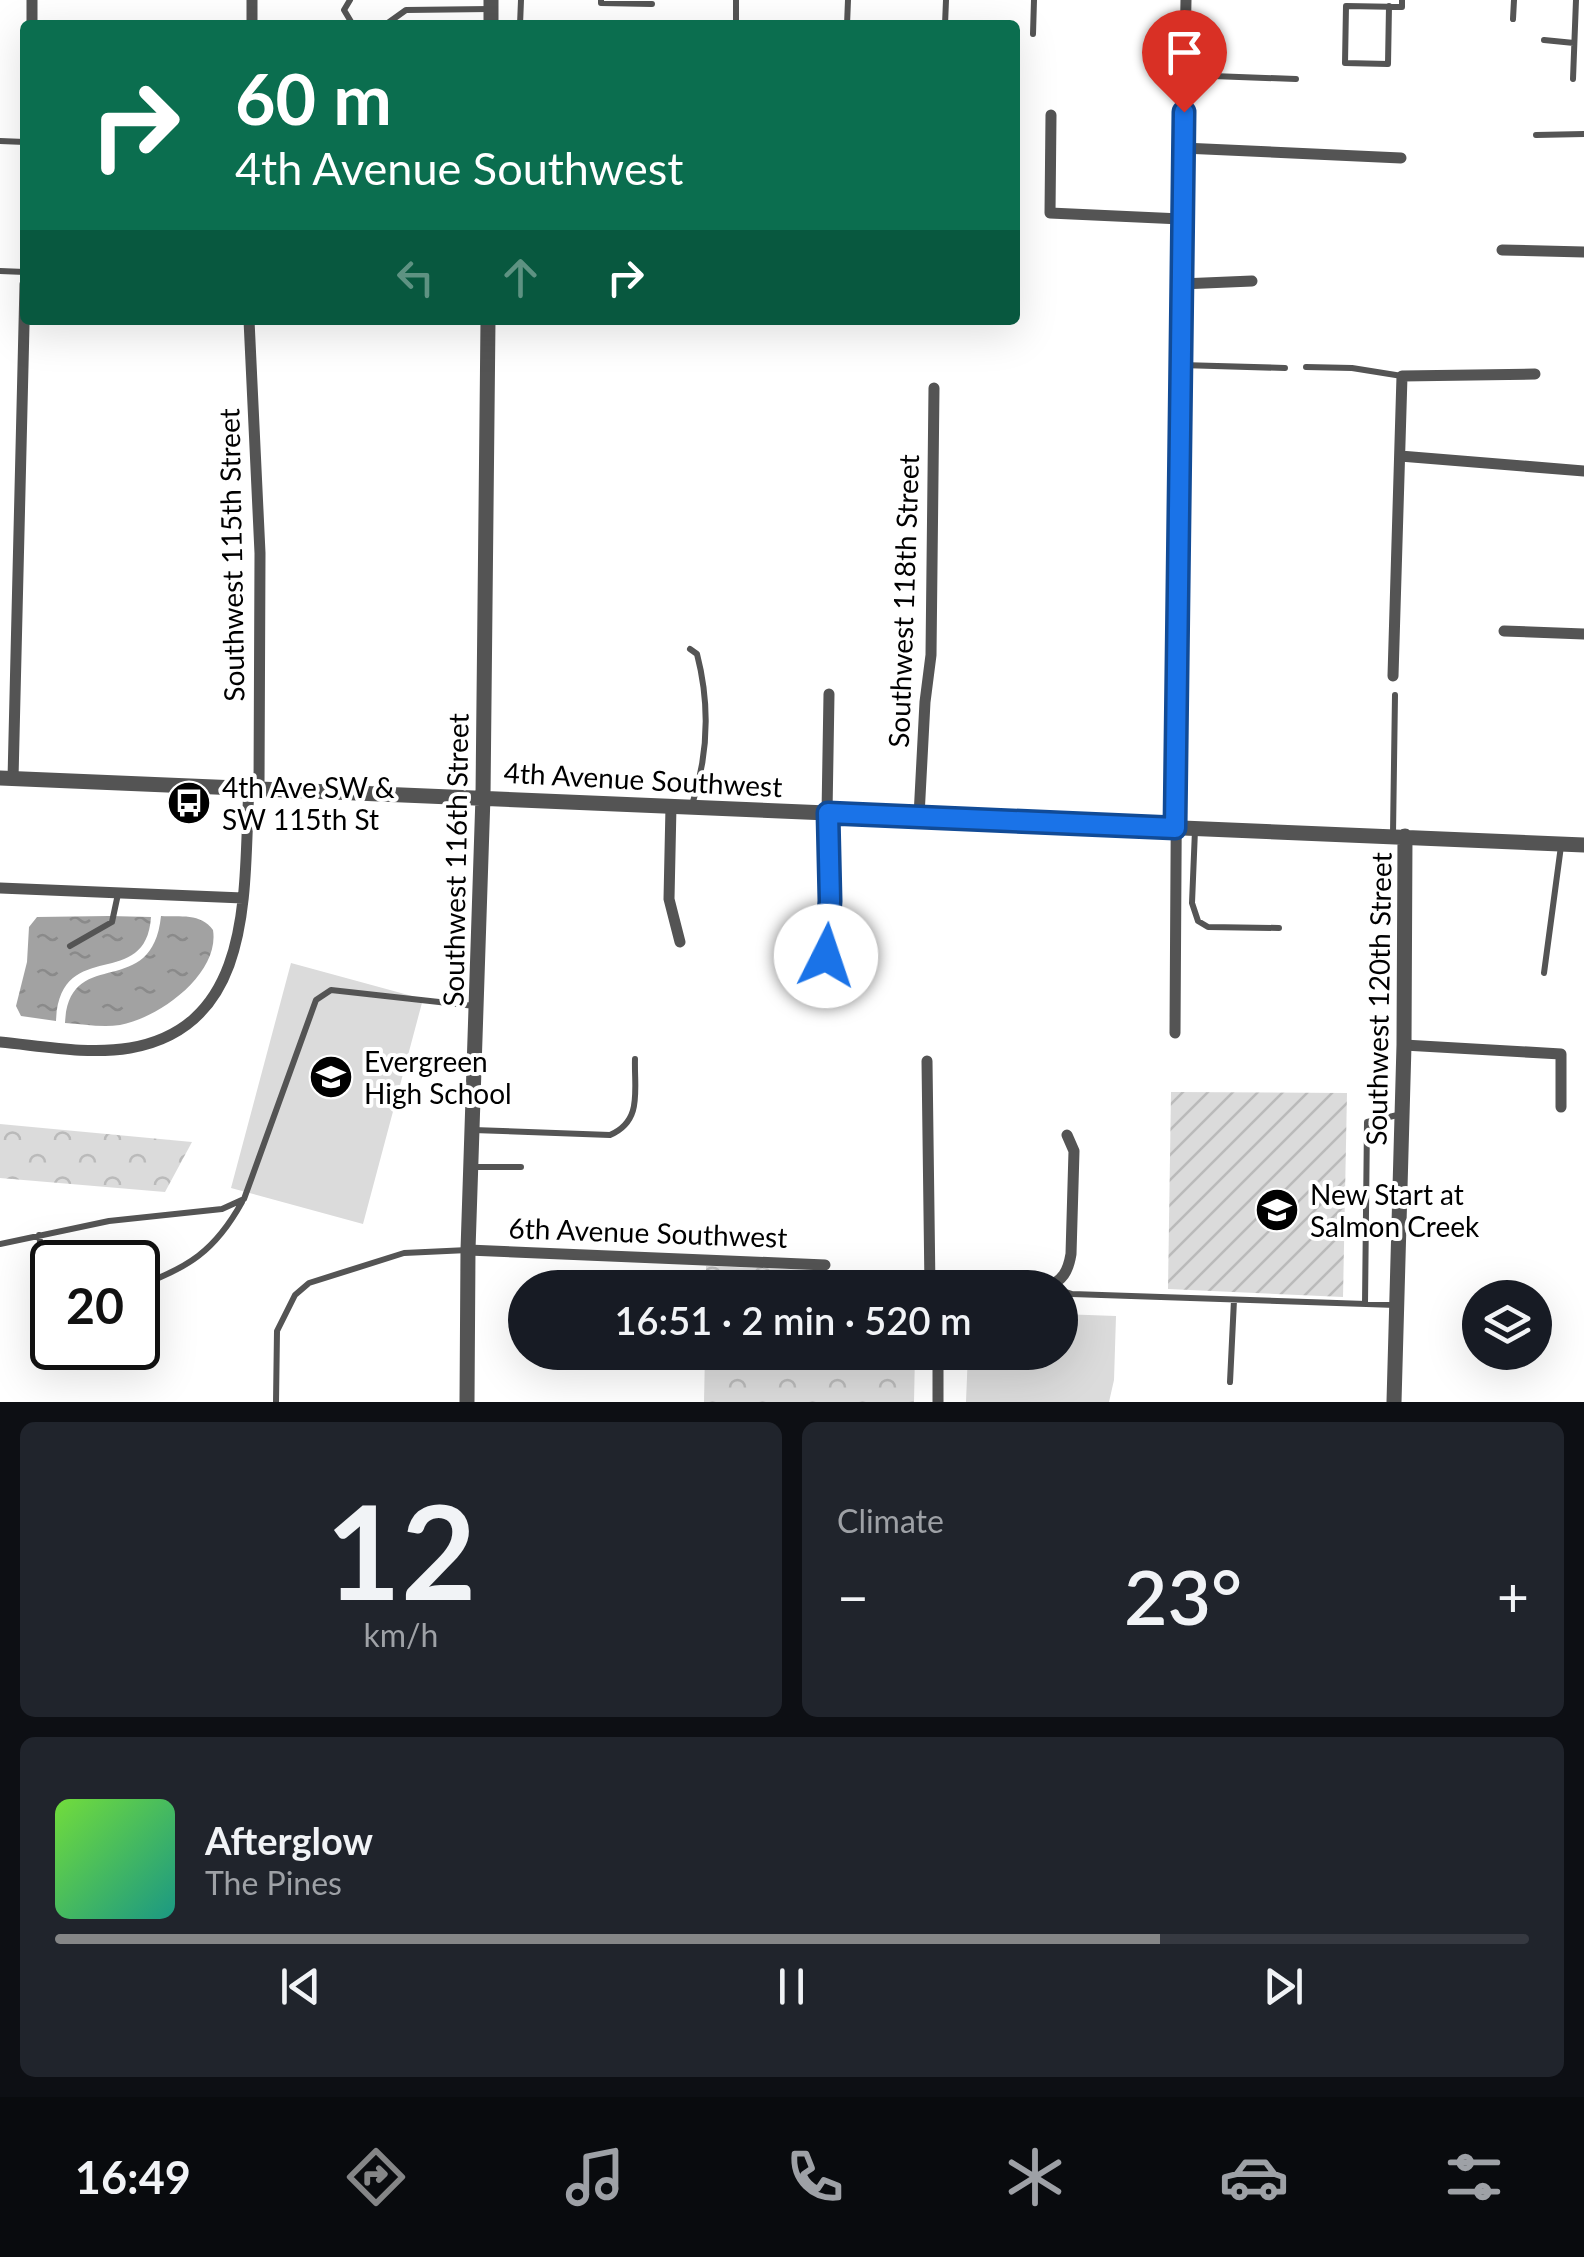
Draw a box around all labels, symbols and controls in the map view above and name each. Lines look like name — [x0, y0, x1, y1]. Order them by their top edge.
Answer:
pin — [1142, 10, 1227, 113]
icon: arrive — [1157, 25, 1212, 80]
text: 60 m — [235, 56, 392, 140]
icon: right — [70, 60, 200, 190]
text: 4th Avenue Southwest — [235, 141, 683, 195]
icon: left — [388, 250, 443, 305]
icon: ahead — [493, 250, 548, 305]
icon: right — [598, 250, 653, 305]
street label: Southwest 115th Street — [211, 408, 251, 702]
street label: Southwest 118th Street — [881, 454, 925, 748]
street label: Southwest 116th Street — [435, 713, 475, 1007]
street label: 4th Avenue Southwest — [503, 755, 783, 803]
place label: 4th Ave SW & SW 115th St — [222, 770, 395, 836]
bus stop icon: 4th Ave SW & SW 115th St — [166, 780, 212, 826]
street label: Southwest 120th Street — [1358, 852, 1398, 1146]
position arrow — [774, 904, 878, 1008]
place label: Evergreen High School — [364, 1044, 512, 1110]
school or university icon: Evergreen High School — [308, 1054, 354, 1100]
place label: New Start at Salmon Creek — [1310, 1177, 1480, 1243]
school or university icon: New Start at Salmon Creek — [1254, 1187, 1300, 1233]
street label: 6th Avenue Southwest — [508, 1210, 788, 1254]
speed limit sign: 20 — [30, 1240, 160, 1370]
map controls — [1462, 1280, 1552, 1370]
button: layers — [1462, 1280, 1552, 1370]
text: 16:51 · 2 min · 520 m — [615, 1297, 971, 1343]
text: 12 — [326, 1472, 476, 1628]
text: Climate — [837, 1501, 944, 1540]
text: 23° — [1124, 1551, 1242, 1641]
text: − — [837, 1563, 869, 1629]
text: + — [1497, 1563, 1529, 1629]
text: km/h — [364, 1615, 438, 1654]
text: Afterglow — [205, 1817, 373, 1863]
text: The Pines — [205, 1863, 342, 1902]
icon: previous — [273, 1959, 328, 2014]
icon: pause — [764, 1959, 819, 2014]
icon: next — [1256, 1959, 1311, 2014]
icon: directions — [341, 2142, 411, 2212]
icon: music — [560, 2142, 630, 2212]
icon: phone — [780, 2142, 850, 2212]
icon: climate — [1000, 2142, 1070, 2212]
icon: car — [1219, 2142, 1289, 2212]
icon: filters — [1439, 2142, 1509, 2212]
text: 16:49 — [75, 2150, 191, 2204]

